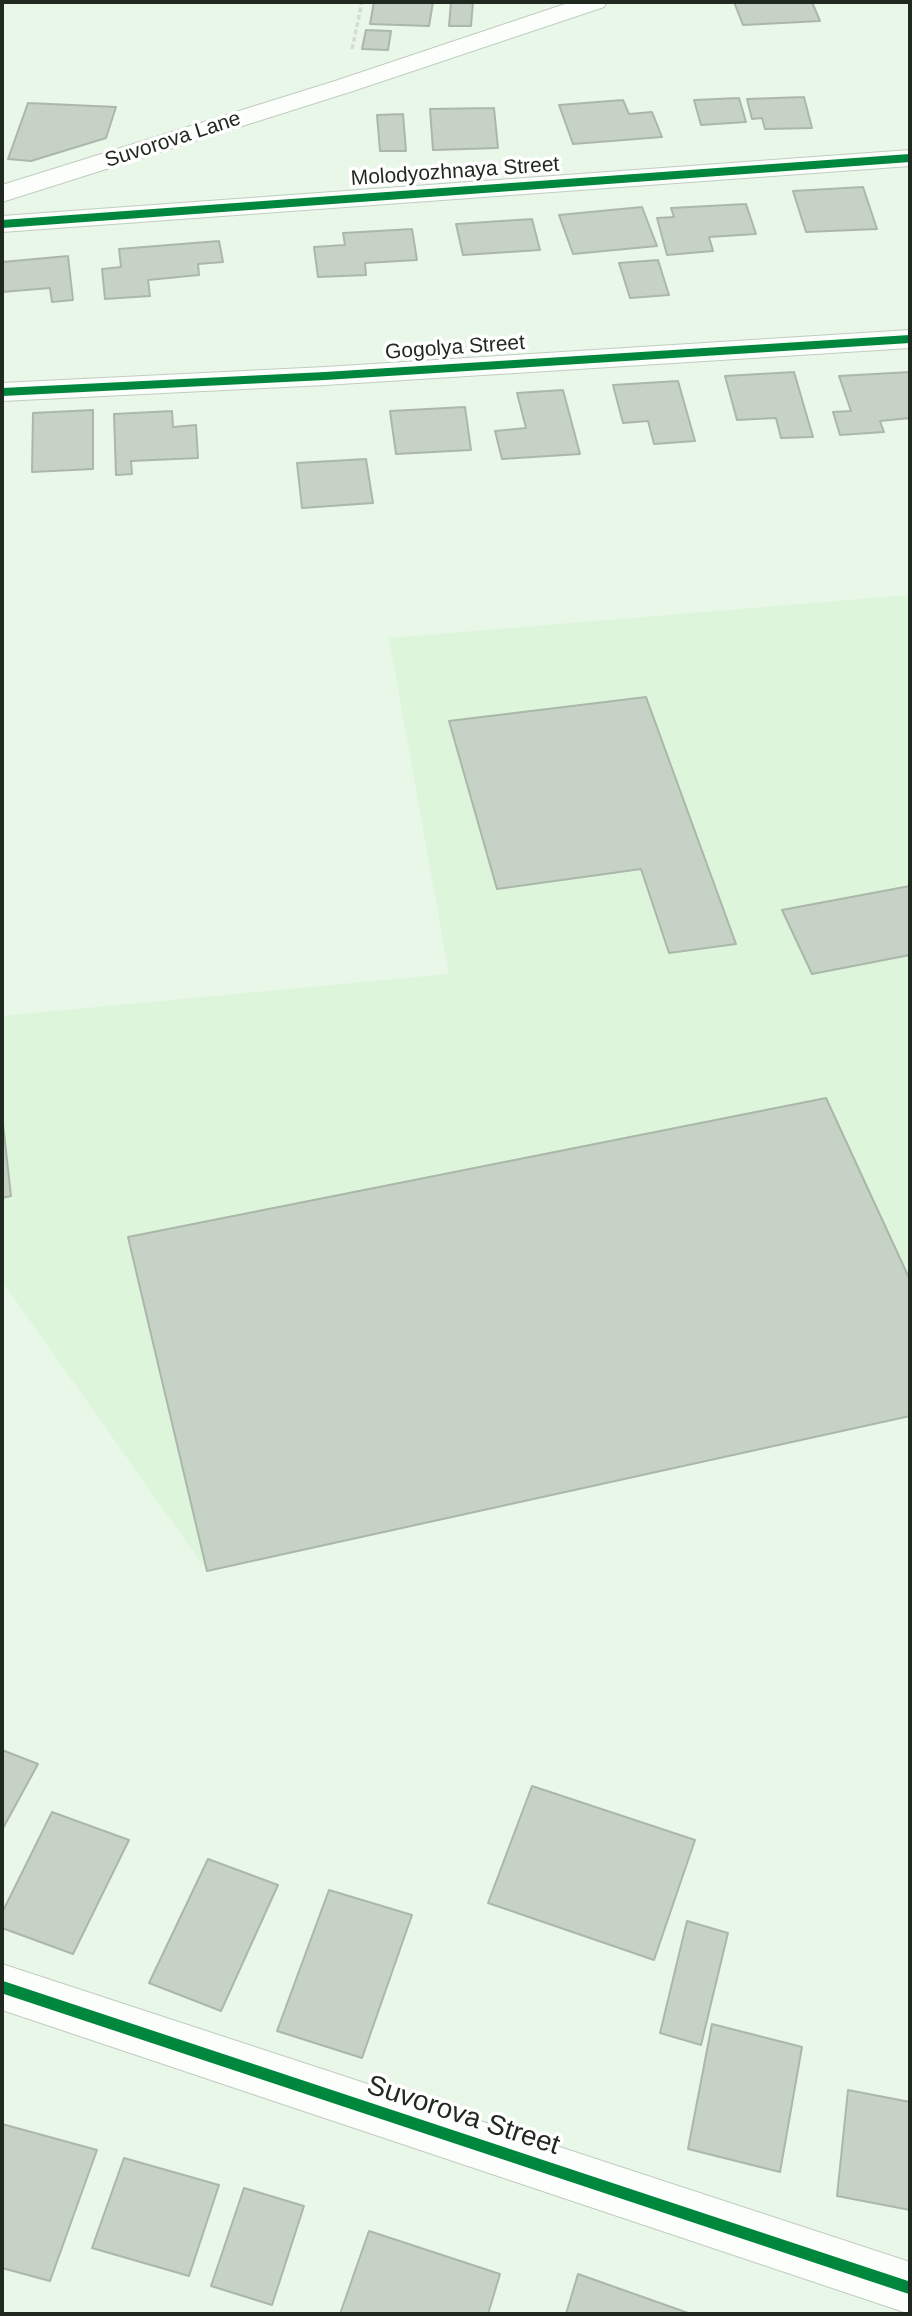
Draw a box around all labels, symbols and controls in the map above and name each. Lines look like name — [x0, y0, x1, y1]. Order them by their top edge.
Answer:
street label: Suvorova Lane — [102, 106, 244, 174]
street label: Molodyozhnaya Street — [350, 152, 560, 192]
street label: Gogolya Street — [384, 331, 526, 365]
street label: Suvorova Street — [362, 2069, 564, 2163]

